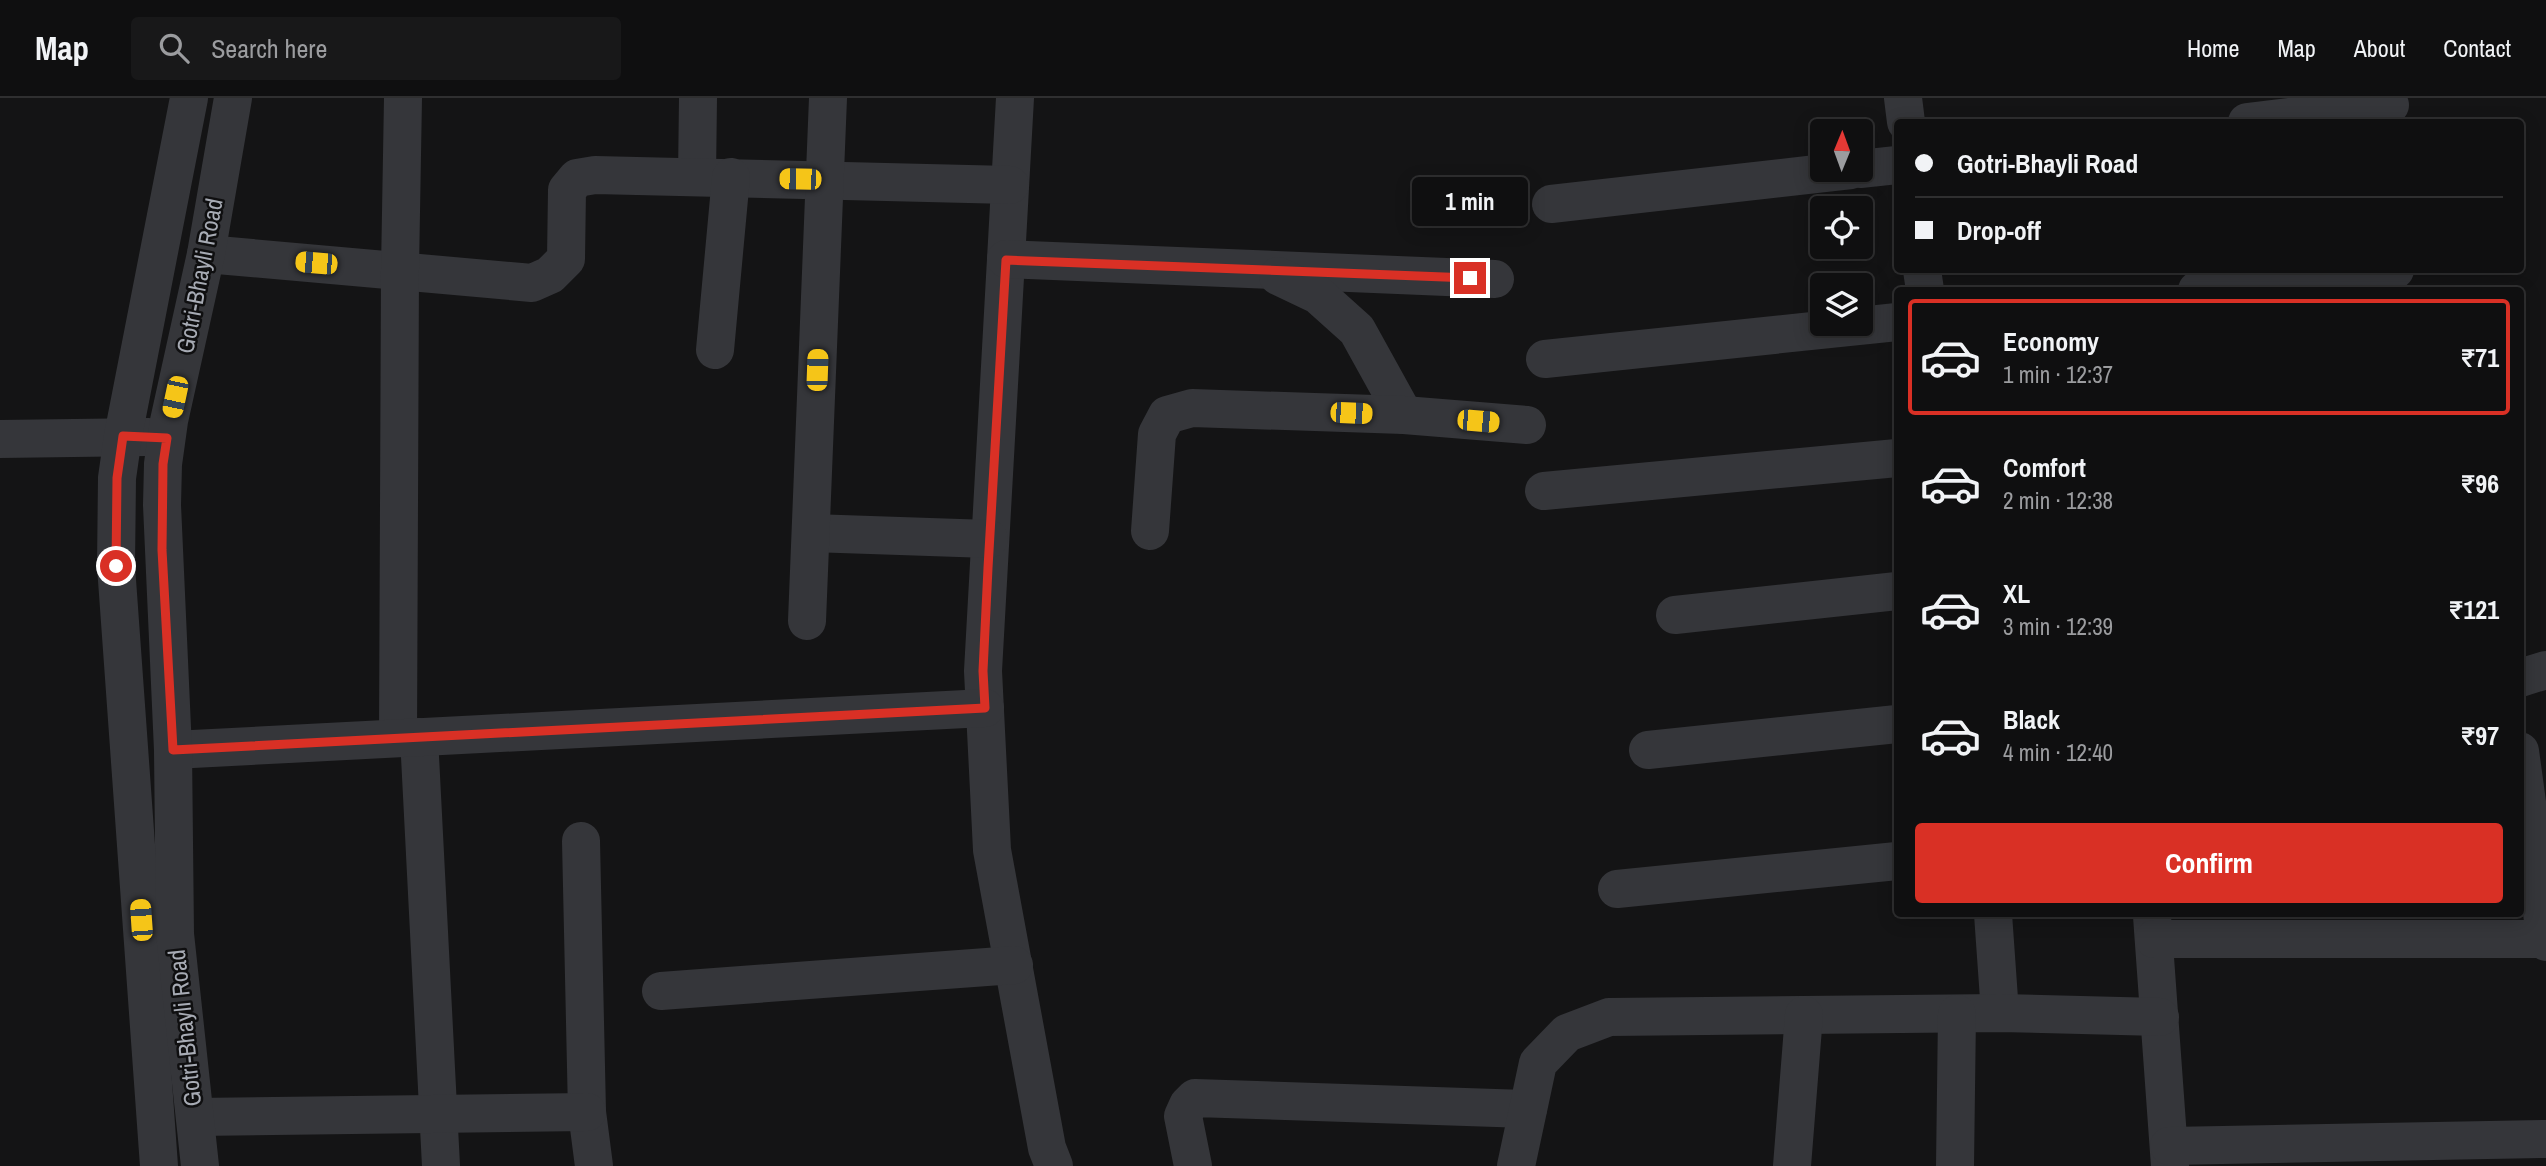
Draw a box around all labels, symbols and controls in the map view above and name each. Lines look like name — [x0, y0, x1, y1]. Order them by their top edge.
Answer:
search box — [131, 17, 621, 80]
text: Map — [35, 26, 89, 70]
icon: search — [155, 29, 193, 67]
text: Search here — [211, 31, 327, 66]
text: Home — [2187, 32, 2239, 64]
text: Map — [2277, 32, 2316, 64]
text: About — [2354, 32, 2405, 64]
text: Contact — [2443, 32, 2511, 64]
north arrow — [1810, 119, 1872, 182]
map controls — [1810, 119, 1873, 336]
text: Gotri-Bhayli Road — [1957, 146, 2138, 181]
car — [779, 168, 822, 190]
callout: 1 min — [1412, 176, 1528, 226]
text: 1 min — [1445, 186, 1495, 217]
street label: Gotri-Bhayli Road — [168, 195, 230, 356]
button: locate — [1810, 196, 1873, 259]
text: Drop-off — [1957, 213, 2041, 248]
car — [295, 251, 338, 275]
route end — [1454, 262, 1486, 294]
button: layers — [1810, 273, 1873, 336]
text: Economy — [2003, 324, 2099, 359]
icon: car — [1919, 326, 1982, 389]
text: ₹71 — [2460, 340, 2499, 375]
car — [806, 349, 829, 391]
text: 1 min · 12:37 — [2003, 359, 2113, 390]
car — [161, 374, 190, 420]
car — [1330, 402, 1373, 424]
car — [1457, 409, 1500, 433]
text: Comfort — [2003, 450, 2086, 485]
icon: car — [1919, 452, 1982, 515]
text: ₹96 — [2460, 466, 2499, 501]
text: 2 min · 12:38 — [2003, 485, 2113, 516]
route start — [100, 550, 132, 582]
text: XL — [2003, 576, 2030, 611]
icon: car — [1919, 578, 1982, 641]
text: ₹121 — [2448, 592, 2499, 627]
text: 3 min · 12:39 — [2003, 611, 2113, 642]
text: Black — [2003, 702, 2060, 737]
icon: car — [1919, 704, 1982, 767]
text: ₹97 — [2460, 718, 2499, 753]
text: 4 min · 12:40 — [2003, 737, 2113, 768]
button: Confirm — [1915, 823, 2503, 903]
car — [130, 898, 153, 942]
street label: Gotri-Bhayli Road — [160, 948, 208, 1108]

